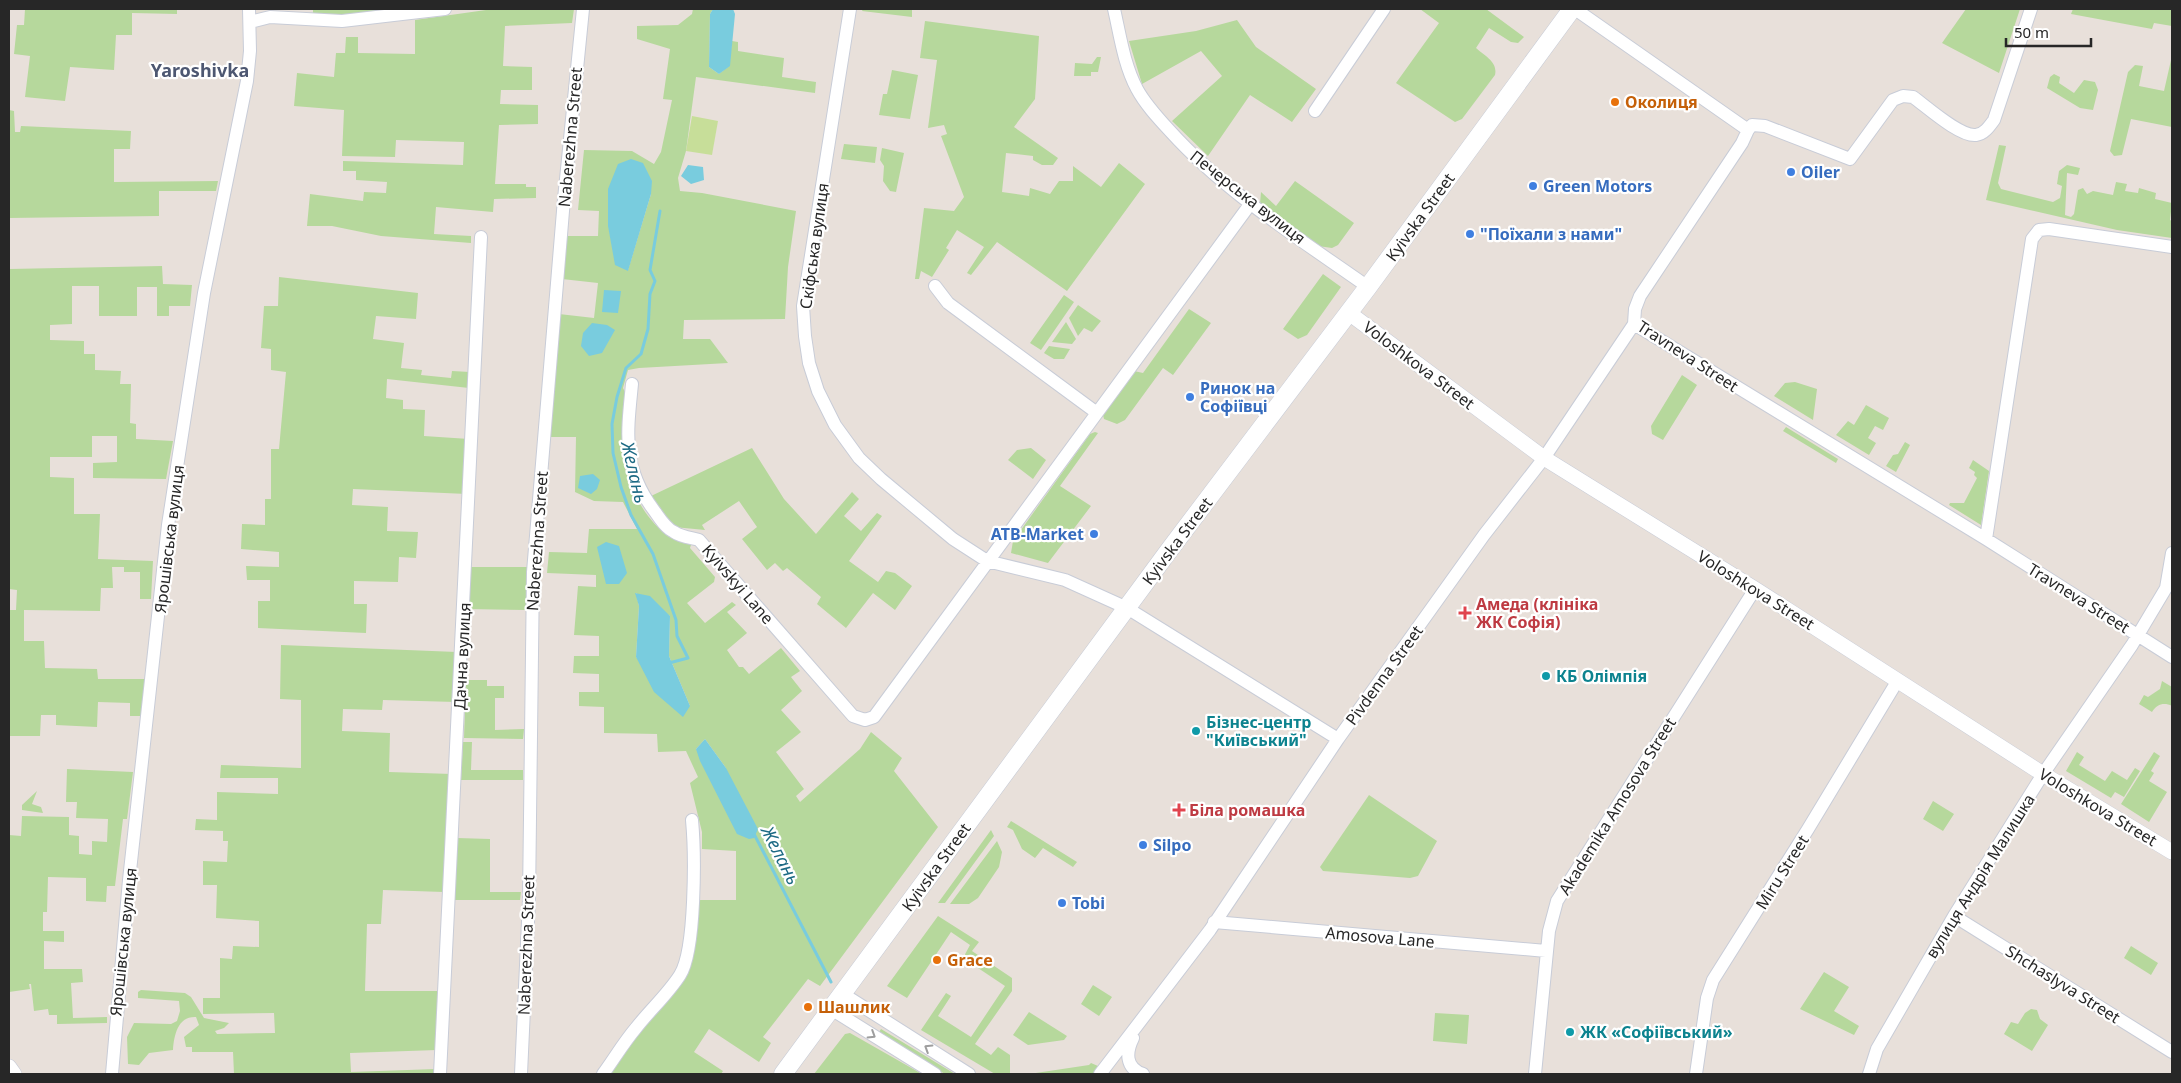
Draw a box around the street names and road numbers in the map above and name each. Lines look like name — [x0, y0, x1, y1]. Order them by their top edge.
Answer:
street label: Naberezhna Street — [553, 66, 587, 208]
street label: Печерська вулиця — [1186, 145, 1310, 249]
street label: Kyivska Street — [1380, 168, 1460, 266]
street label: Скіфська вулиця — [794, 182, 834, 310]
street label: Travneva Street — [1633, 315, 1743, 397]
street label: Voloshkova Street — [1359, 316, 1479, 414]
street label: Ярошівська вулиця — [149, 464, 189, 614]
street label: Naberezhna Street — [521, 470, 553, 612]
street label: Kyivska Street — [1137, 493, 1217, 589]
street label: Kyivskyi Lane — [697, 539, 779, 629]
street label: Voloshkova Street — [1693, 545, 1819, 635]
street label: Travneva Street — [2024, 558, 2134, 638]
street label: Дачна вулиця — [448, 602, 476, 710]
street label: Pivdenna Street — [1340, 620, 1428, 729]
street label: Akademika Amosova Street — [1553, 713, 1681, 899]
street label: Voloshkova Street — [2035, 763, 2161, 851]
street label: вулиця Андрія Малишка — [1920, 790, 2040, 962]
street label: Kyivska Street — [896, 818, 976, 916]
street label: Miru Street — [1750, 830, 1814, 913]
street label: Ярошівська вулиця — [104, 867, 142, 1017]
street label: Naberezhna Street — [513, 874, 539, 1015]
street label: Amosova Lane — [1325, 921, 1435, 953]
street label: Shchaslyva Street — [2002, 940, 2125, 1028]

